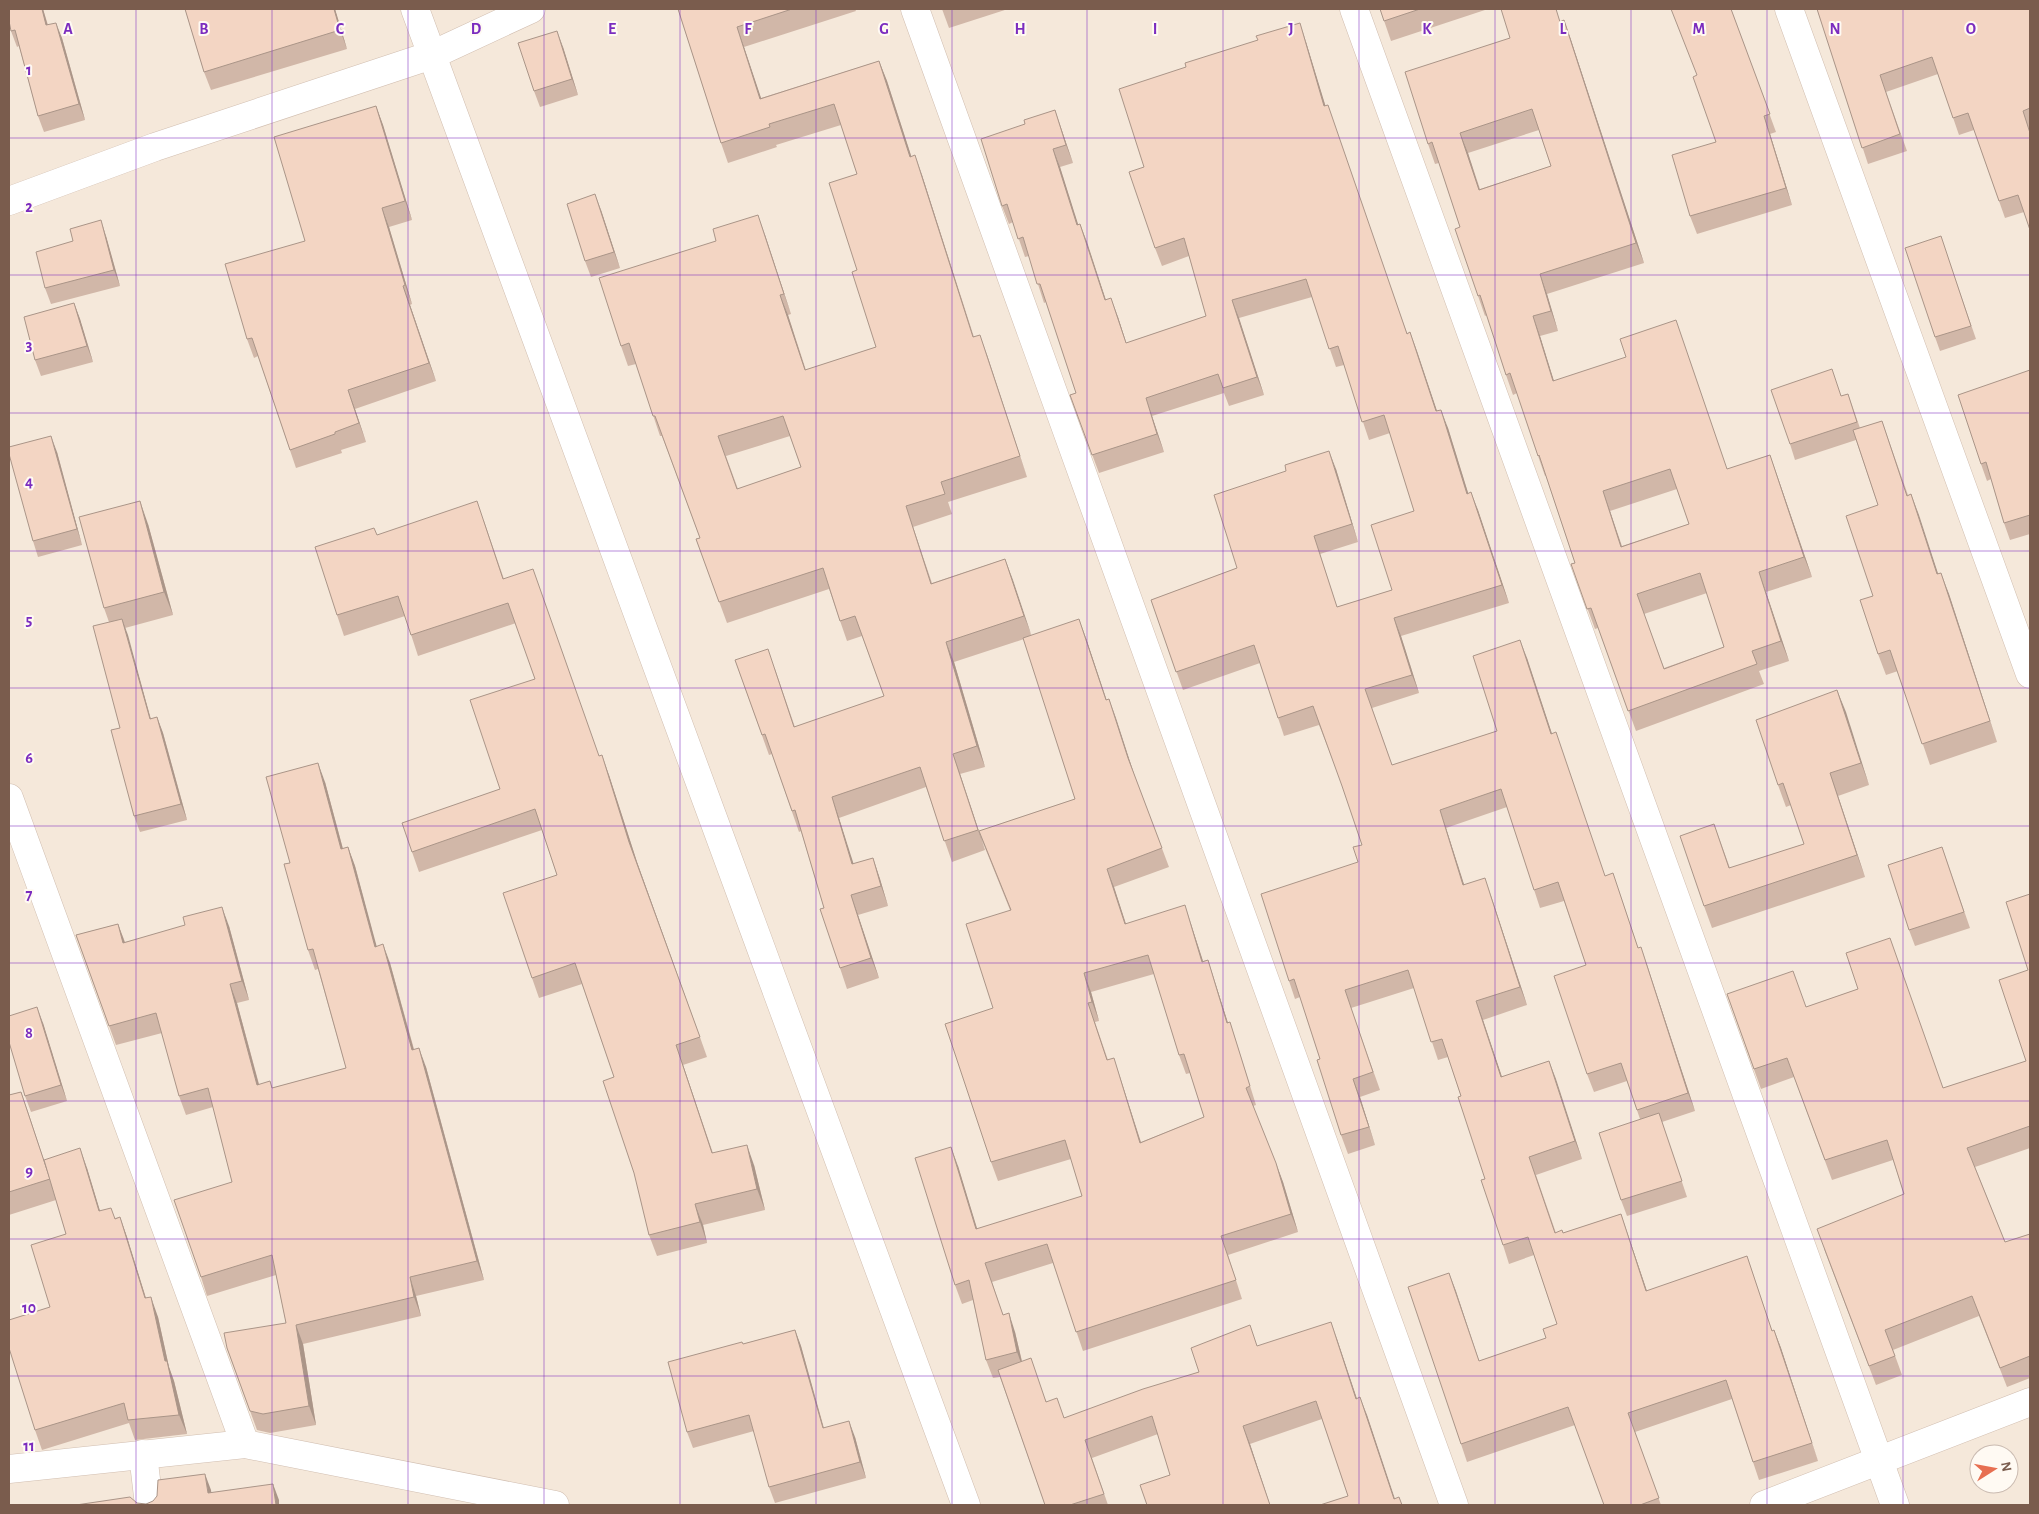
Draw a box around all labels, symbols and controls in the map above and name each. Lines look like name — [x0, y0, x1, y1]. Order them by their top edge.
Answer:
text: A — [63, 21, 73, 37]
text: B — [199, 21, 209, 37]
text: C — [336, 21, 345, 37]
text: D — [471, 21, 482, 37]
text: E — [608, 21, 616, 37]
text: F — [744, 21, 752, 37]
text: G — [879, 21, 889, 37]
text: H — [1014, 21, 1026, 37]
text: I — [1153, 21, 1157, 37]
text: J — [1288, 21, 1294, 37]
text: K — [1422, 21, 1432, 37]
text: L — [1560, 21, 1567, 37]
text: M — [1693, 21, 1705, 37]
text: N — [1829, 21, 1841, 37]
text: O — [1966, 21, 1976, 37]
text: 1 — [26, 62, 32, 78]
text: 2 — [25, 199, 33, 215]
text: 3 — [26, 337, 33, 353]
text: 4 — [25, 474, 33, 490]
text: 5 — [26, 612, 33, 628]
text: 6 — [25, 750, 33, 766]
text: 7 — [26, 887, 33, 903]
text: 8 — [25, 1025, 33, 1041]
text: 9 — [25, 1163, 33, 1179]
text: 10 — [22, 1300, 36, 1316]
text: 11 — [23, 1438, 35, 1454]
north arrow — [1969, 1444, 2019, 1494]
text: N — [1998, 1461, 2014, 1473]

